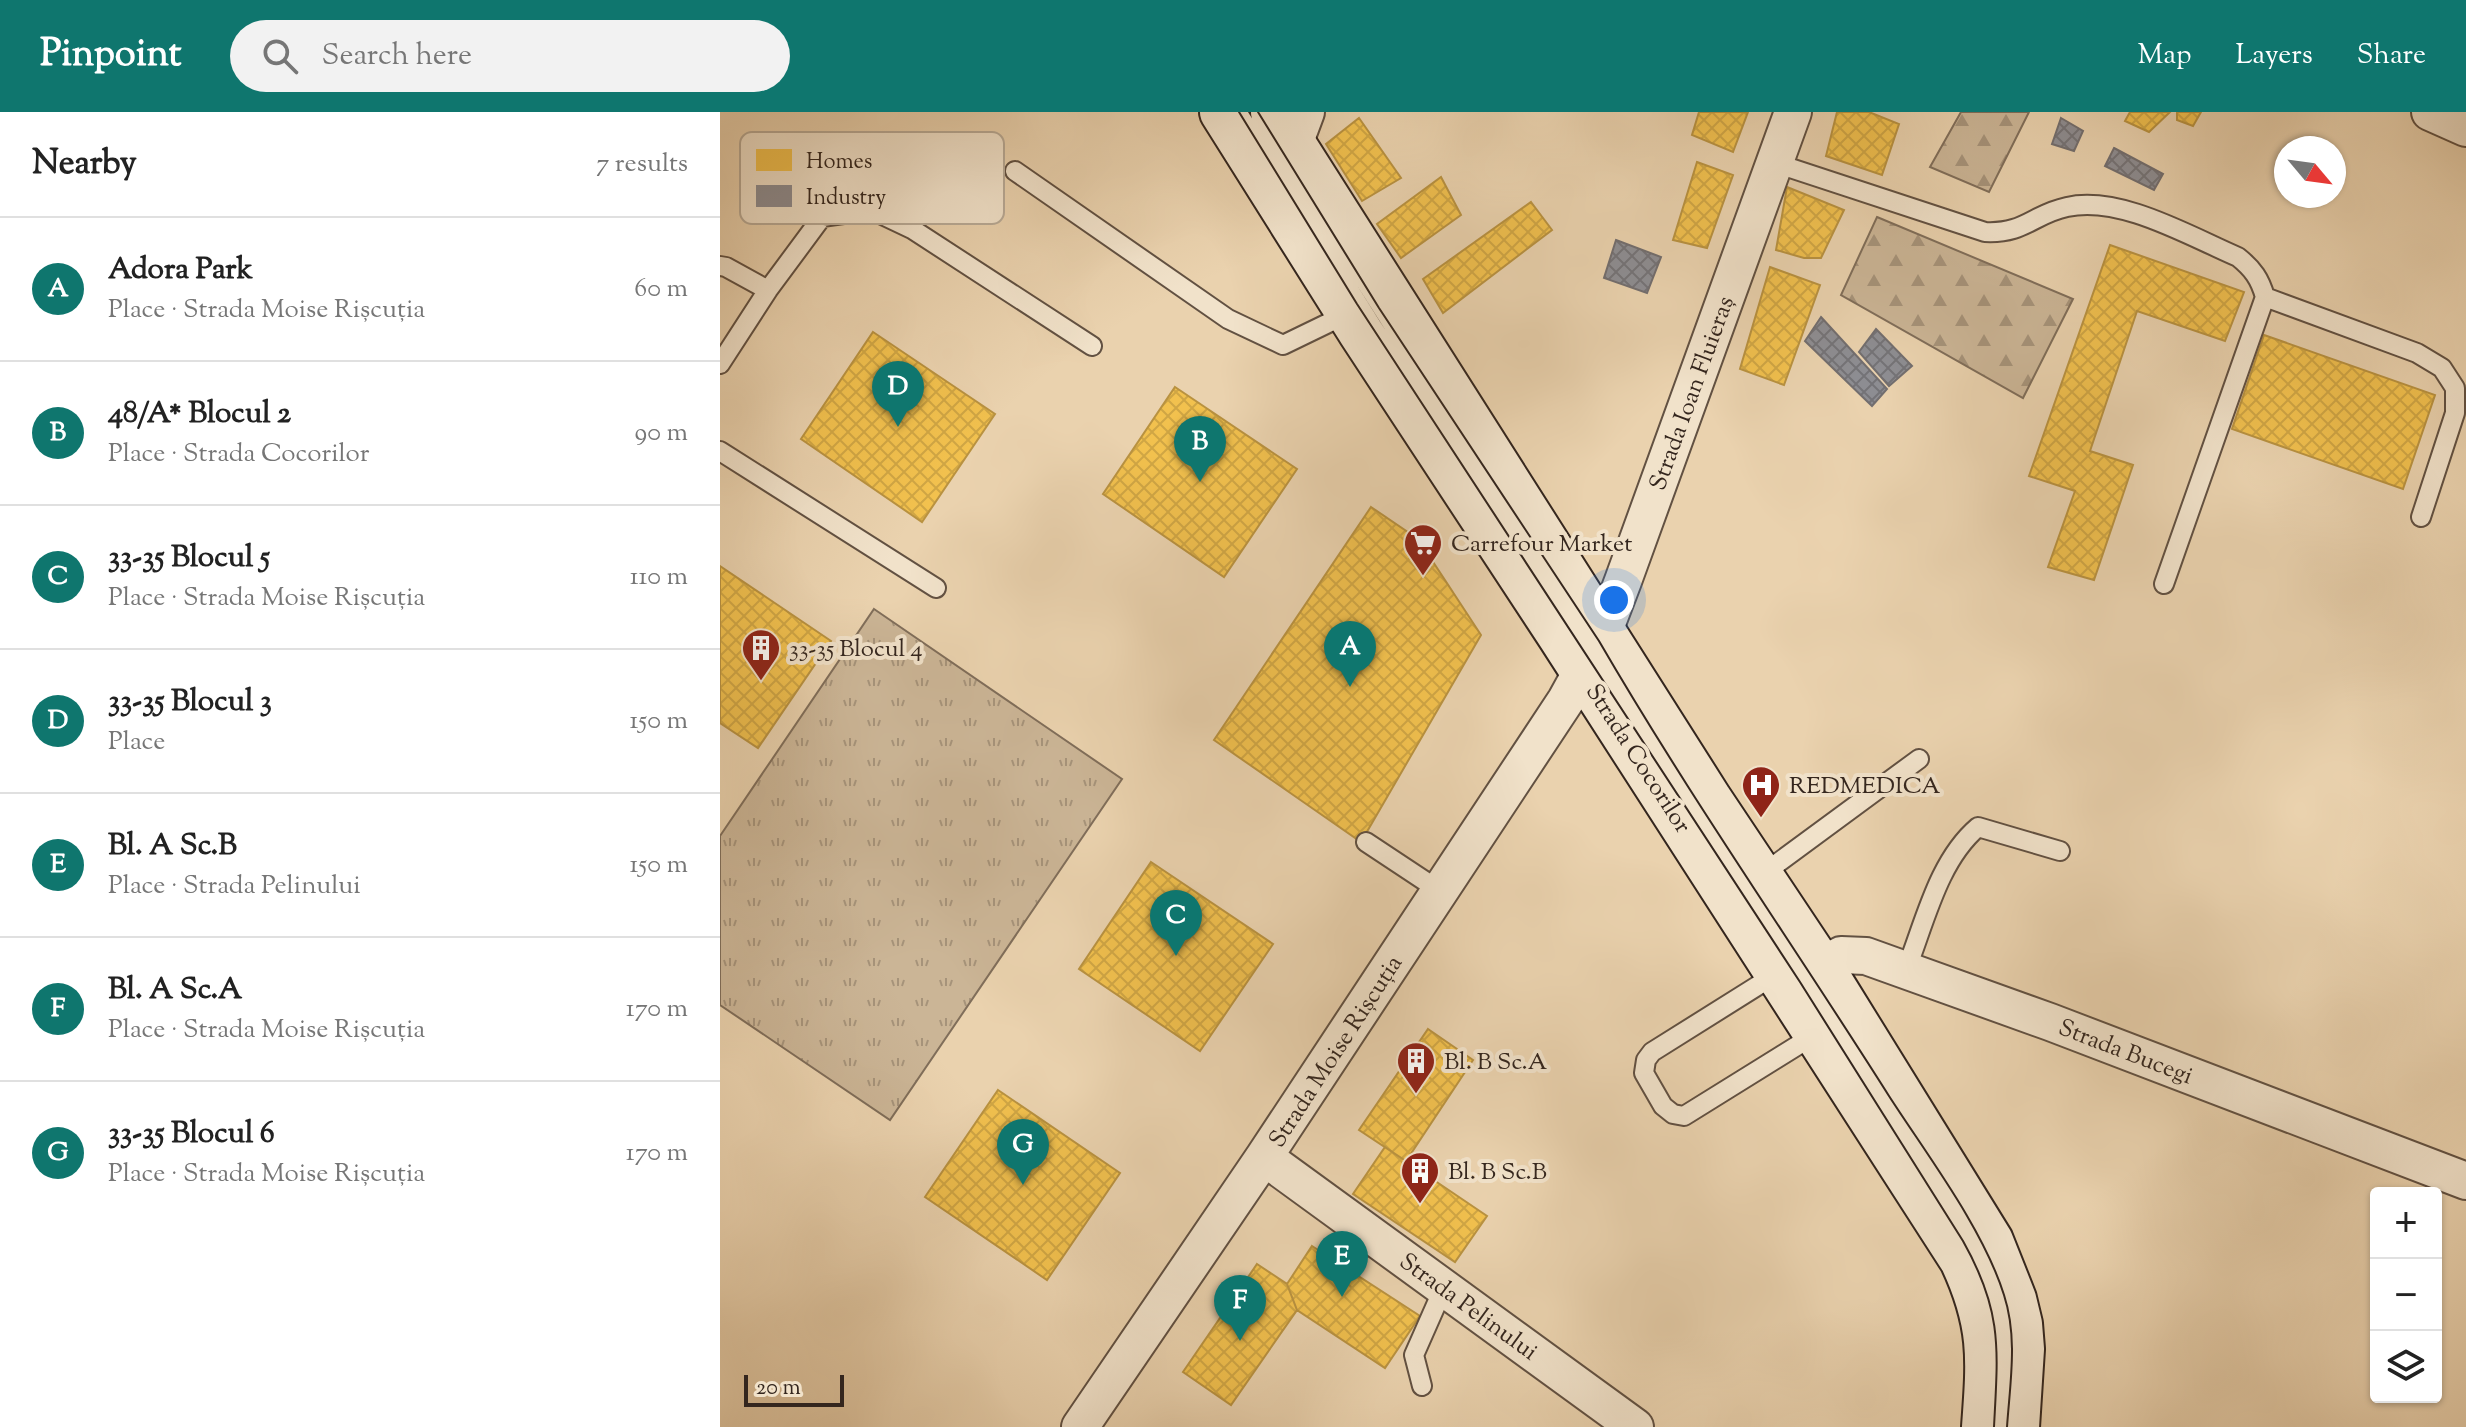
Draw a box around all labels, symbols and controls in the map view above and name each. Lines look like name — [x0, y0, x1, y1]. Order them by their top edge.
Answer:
search box — [230, 20, 790, 92]
text: Pinpoint — [40, 29, 182, 83]
icon: search — [258, 34, 302, 78]
text: Search here — [322, 35, 472, 78]
text: Map — [2138, 36, 2191, 76]
text: Layers — [2235, 36, 2313, 76]
text: Share — [2357, 36, 2426, 76]
legend — [740, 132, 1004, 224]
north arrow — [2274, 136, 2346, 208]
text: Nearby — [32, 140, 137, 189]
text: 7 results — [596, 146, 688, 183]
text: Homes — [806, 147, 872, 179]
text: Industry — [806, 183, 886, 215]
text: Adora Park — [108, 249, 253, 292]
text: A — [47, 271, 69, 308]
text: 60 m — [634, 271, 688, 308]
text: Place · Strada Moise Rișcuția — [108, 292, 425, 329]
street label: Strada Ioan Fluieraș — [1642, 292, 1744, 495]
pin: D — [872, 361, 924, 427]
text: 48/A* Blocul 2 — [108, 393, 291, 436]
text: B — [50, 415, 66, 452]
text: 90 m — [635, 415, 688, 452]
pin: B — [1174, 416, 1226, 482]
text: Place · Strada Cocorilor — [108, 436, 370, 473]
supermarket icon: Carrefour Market — [1402, 522, 1444, 577]
place label: Carrefour Market — [1451, 528, 1632, 562]
text: 33-35 Blocul 5 — [108, 537, 270, 580]
text: C — [48, 559, 68, 596]
text: 110 m — [630, 559, 688, 596]
text: Place · Strada Moise Rișcuția — [108, 580, 425, 617]
your location — [1594, 580, 1634, 620]
pin: A — [1324, 621, 1376, 687]
building icon: 33-35 Blocul 4 — [740, 627, 782, 682]
place label: 33-35 Blocul 4 — [789, 633, 923, 667]
street label: Strada Cocorilor — [1576, 678, 1698, 841]
text: 33-35 Blocul 3 — [108, 681, 272, 724]
text: D — [48, 703, 68, 740]
text: 150 m — [629, 703, 688, 740]
text: Place — [108, 724, 165, 761]
hospital icon: REDMEDICA — [1740, 764, 1782, 819]
place label: REDMEDICA — [1789, 770, 1941, 804]
text: Bl. A Sc.B — [108, 825, 237, 868]
text: E — [50, 847, 66, 884]
text: 150 m — [629, 847, 688, 884]
text: Place · Strada Pelinului — [108, 868, 361, 905]
pin: C — [1150, 890, 1202, 956]
street label: Strada Moise Rișcuția — [1262, 949, 1412, 1155]
text: Bl. A Sc.A — [108, 969, 242, 1012]
text: F — [51, 991, 65, 1028]
text: 170 m — [626, 991, 688, 1028]
text: Place · Strada Moise Rișcuția — [108, 1012, 425, 1049]
street label: Strada Bucegi — [2053, 1012, 2198, 1094]
building icon: Bl. B Sc.A — [1395, 1040, 1437, 1095]
place label: Bl. B Sc.A — [1444, 1046, 1548, 1080]
text: 33-35 Blocul 6 — [108, 1113, 275, 1156]
pin: G — [997, 1119, 1049, 1185]
text: G — [47, 1135, 69, 1172]
text: 170 m — [626, 1135, 688, 1172]
building icon: Bl. B Sc.B — [1399, 1150, 1441, 1205]
text: Place · Strada Moise Rișcuția — [108, 1156, 425, 1193]
place label: Bl. B Sc.B — [1448, 1156, 1547, 1190]
map controls — [2370, 1187, 2442, 1403]
button: + — [2370, 1187, 2442, 1259]
pin: E — [1316, 1231, 1368, 1297]
street label: Strada Pelinului — [1392, 1246, 1544, 1370]
button: − — [2370, 1259, 2442, 1331]
pin: F — [1214, 1275, 1266, 1341]
button: layers — [2370, 1331, 2442, 1403]
scale bar — [744, 1371, 844, 1407]
text: 20 m — [756, 1373, 801, 1405]

